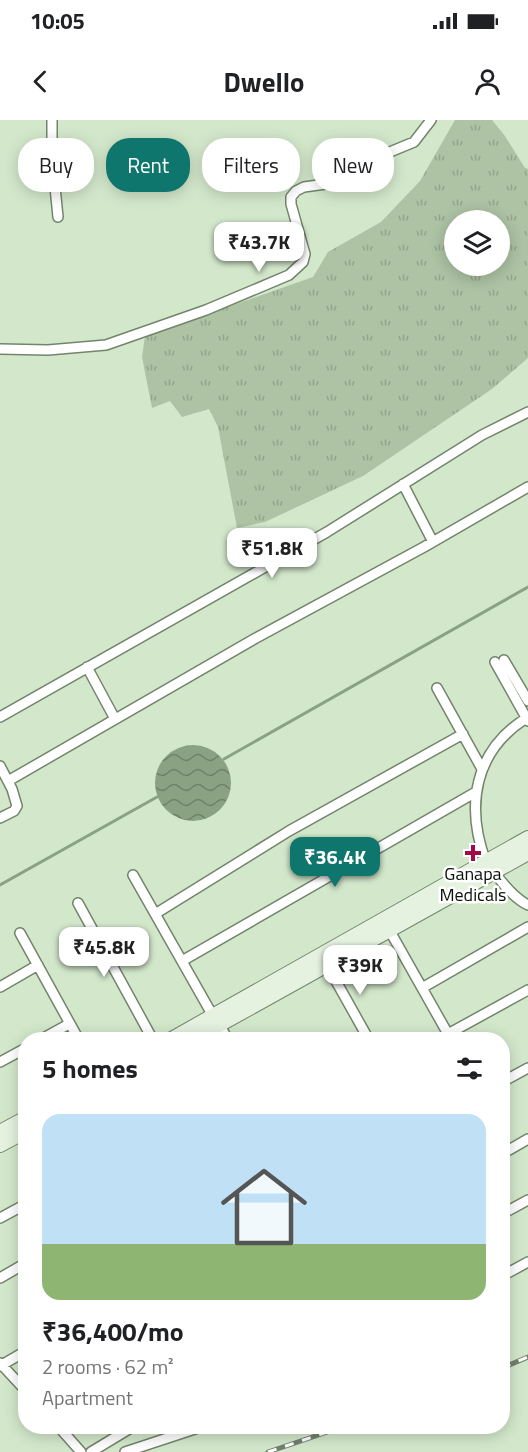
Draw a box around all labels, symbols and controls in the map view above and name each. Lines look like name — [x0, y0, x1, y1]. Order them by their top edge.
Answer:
text: 10:05 — [30, 4, 85, 38]
text: Dwello — [224, 61, 304, 102]
icon: back — [24, 65, 57, 98]
icon: person — [471, 65, 504, 98]
chip: Buy — [18, 138, 94, 192]
chip: Rent — [106, 138, 190, 192]
chip: Filters — [202, 138, 300, 192]
chip: New — [312, 138, 394, 192]
map controls — [444, 210, 510, 276]
button: layers — [444, 210, 510, 276]
pin: ₹43.7K — [210, 222, 308, 273]
text: ₹43.7K — [228, 226, 290, 257]
pin: ₹51.8K — [223, 528, 321, 579]
text: ₹51.8K — [241, 532, 303, 563]
pin: ₹36.4K — [286, 837, 384, 888]
text: ₹36.4K — [304, 841, 366, 872]
marker: Ganapa Medicals — [466, 846, 480, 860]
place label: Ganapa Medicals — [440, 860, 506, 908]
pin: ₹45.8K — [55, 927, 153, 978]
text: ₹45.8K — [73, 931, 135, 962]
pin: ₹39K — [324, 945, 396, 996]
text: ₹39K — [337, 949, 383, 980]
text: 5 homes — [42, 1049, 138, 1088]
icon: filters — [453, 1052, 486, 1085]
icon: home — [210, 1153, 318, 1261]
text: ₹36,400/mo — [42, 1312, 184, 1351]
text: 2 rooms · 62 m² — [42, 1351, 174, 1382]
text: Apartment — [42, 1382, 133, 1413]

